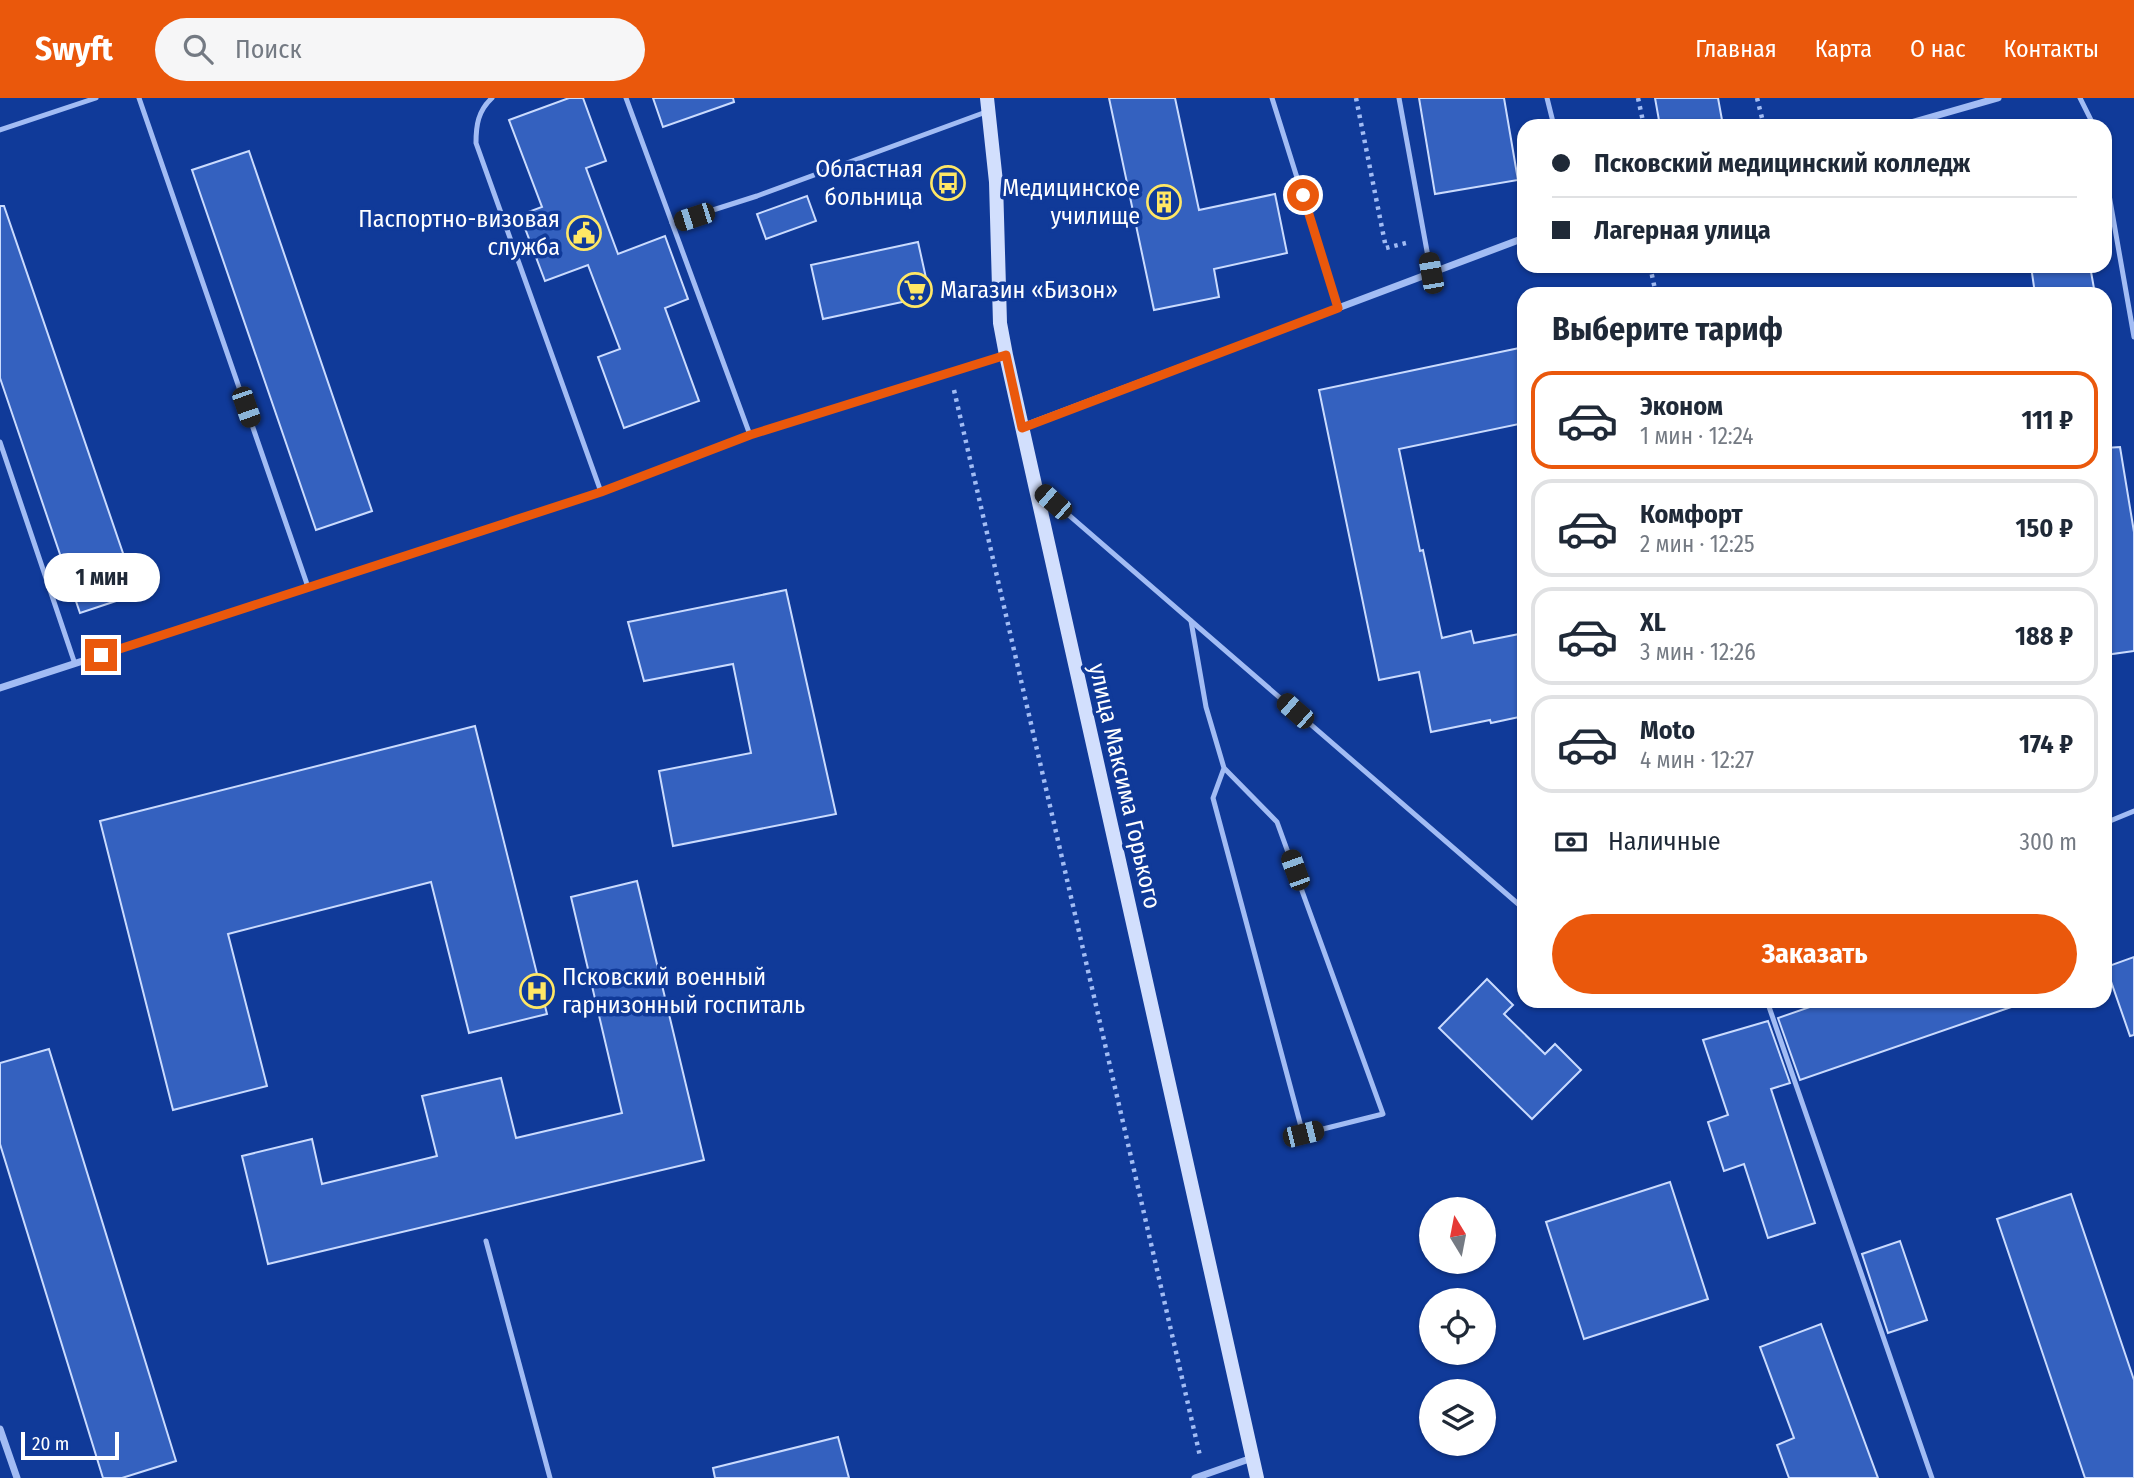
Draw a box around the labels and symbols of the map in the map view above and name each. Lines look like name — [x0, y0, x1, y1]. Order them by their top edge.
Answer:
place label: Областная больница — [815, 155, 923, 211]
bus stop icon: Областная больница — [929, 164, 967, 202]
place label: Медицинское училище — [1002, 174, 1140, 230]
route start — [1287, 179, 1319, 211]
building icon: Медицинское училище — [1145, 183, 1183, 221]
car — [671, 201, 718, 233]
place label: Паспортно-визовая служба — [358, 205, 560, 261]
public building icon: Паспортно-визовая служба — [565, 214, 603, 252]
car — [1418, 250, 1445, 296]
supermarket icon: Магазин «Бизон» — [896, 271, 934, 309]
place label: Магазин «Бизон» — [940, 276, 1118, 304]
car — [230, 384, 263, 430]
car — [1031, 480, 1076, 524]
callout: 1 мин — [43, 554, 159, 602]
route end — [85, 639, 117, 671]
street label: улица Максима Горького — [1083, 661, 1167, 911]
car — [1273, 689, 1318, 733]
car — [1278, 847, 1313, 893]
place label: Псковский военный гарнизонный госпиталь — [562, 963, 805, 1019]
hospital icon: Псковский военный гарнизонный госпиталь — [518, 972, 556, 1010]
car — [1281, 1119, 1326, 1149]
north arrow — [1419, 1197, 1496, 1274]
scale bar — [21, 1429, 119, 1461]

